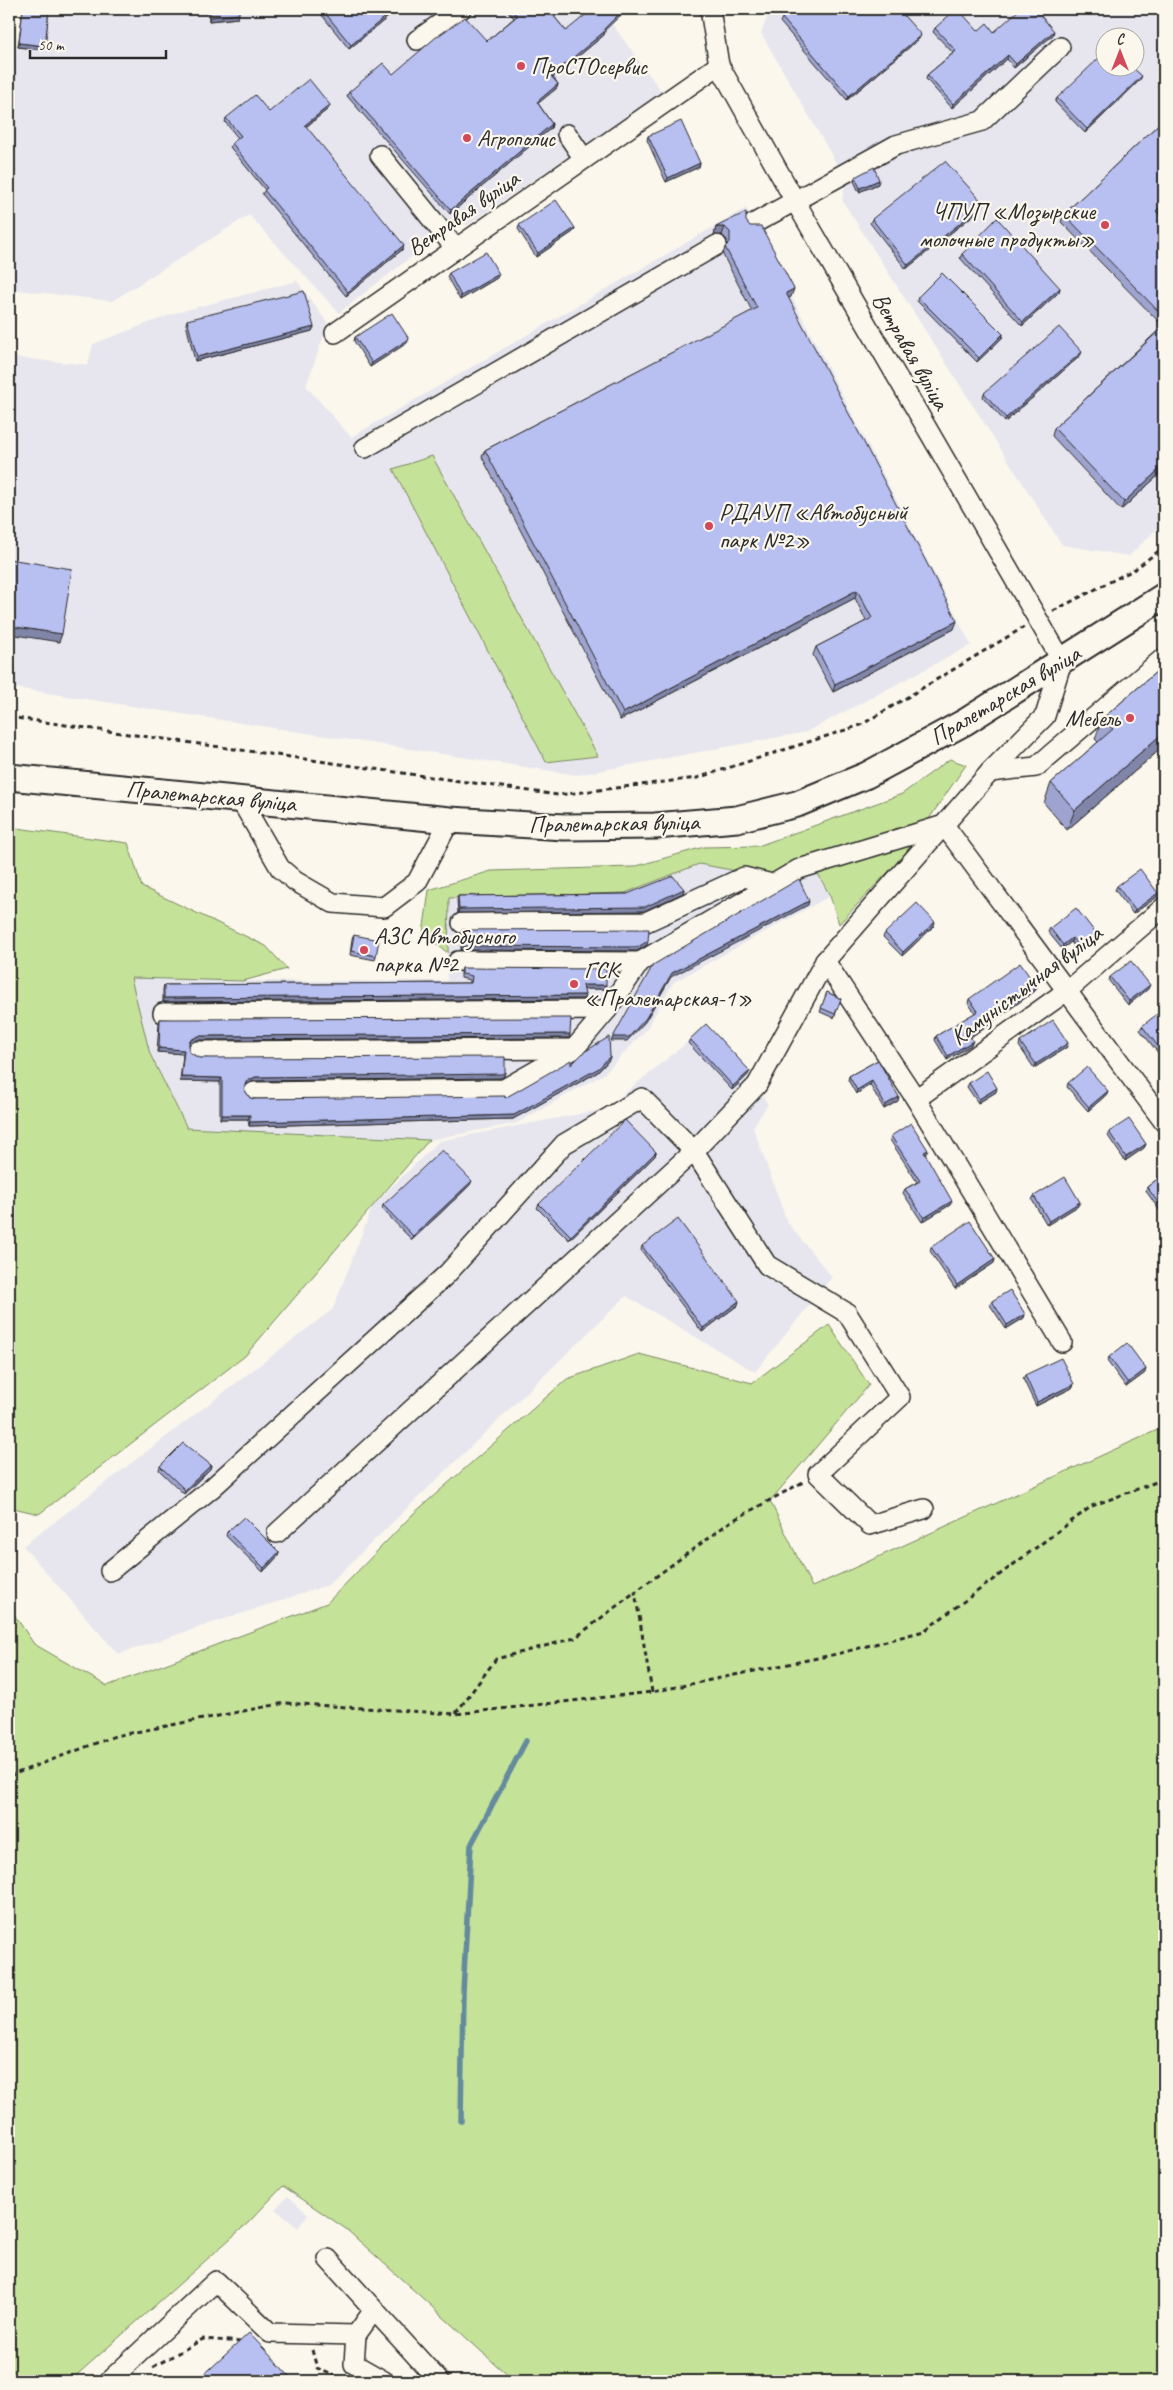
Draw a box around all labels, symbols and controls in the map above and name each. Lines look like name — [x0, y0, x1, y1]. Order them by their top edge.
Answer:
scale bar — [30, 28, 166, 60]
north arrow — [1096, 28, 1146, 78]
text: С — [1117, 31, 1126, 48]
text: 50 m — [38, 36, 65, 55]
place label: ПроСТОсервис — [531, 51, 649, 81]
marker: ПроСТОсервис — [515, 60, 527, 72]
place label: Агрополис — [477, 123, 557, 153]
marker: Агрополис — [461, 132, 473, 144]
street label: Ветравая вуліца — [401, 163, 526, 263]
place label: ЧПУП «Мозырские молочные продукты» — [919, 196, 1097, 254]
marker: ЧПУП «Мозырские молочные продукты» — [1099, 219, 1111, 231]
street label: Ветравая вуліца — [865, 287, 957, 416]
place label: РДАУП «Автобусный парк №2» — [719, 497, 909, 555]
marker: РДАУП «Автобусный парк №2» — [703, 520, 715, 532]
street label: Пралетарская вуліца — [924, 637, 1087, 752]
place label: Мебель — [1065, 703, 1122, 733]
marker: Мебель — [1124, 712, 1136, 724]
street label: Пралетарская вуліца — [125, 774, 299, 819]
street label: Пралетарская вуліца — [529, 806, 701, 839]
street label: Камуністычная вуліца — [944, 917, 1109, 1052]
place label: АЗС Автобусного парка №2 — [374, 921, 517, 979]
marker: АЗС Автобусного парка №2 — [358, 944, 370, 956]
place label: ГСК «Пралетарская-1» — [584, 955, 752, 1013]
marker: ГСК «Пралетарская-1» — [568, 978, 580, 990]

